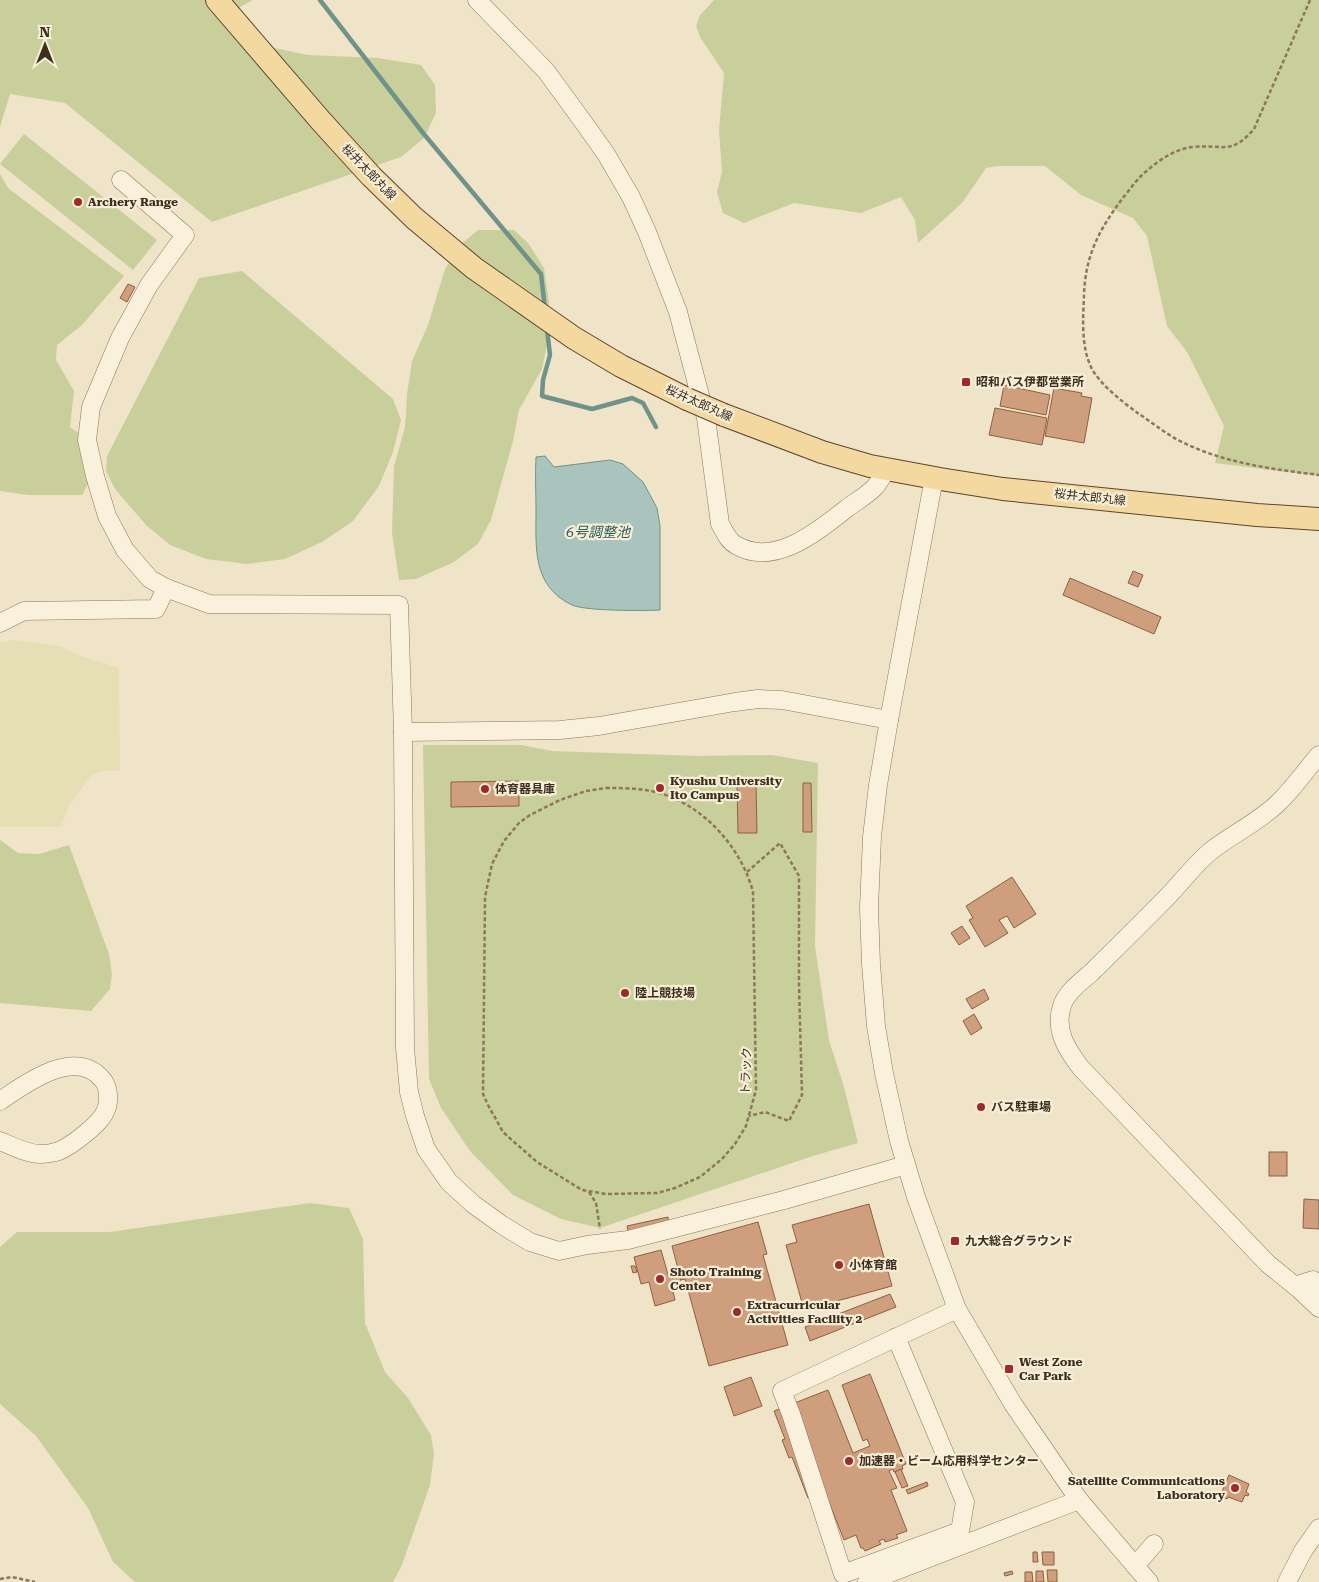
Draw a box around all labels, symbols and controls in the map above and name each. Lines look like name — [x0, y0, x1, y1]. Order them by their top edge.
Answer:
north arrow — [20, 20, 70, 70]
text: N — [40, 24, 51, 40]
street label: 桜井太郎丸線 — [339, 141, 399, 203]
place label: Archery Range — [88, 195, 178, 209]
marker: Archery Range — [72, 196, 84, 208]
place label: 昭和バス伊都営業所 — [976, 375, 1084, 389]
marker: 昭和バス伊都営業所 — [960, 376, 972, 388]
street label: 桜井太郎丸線 — [663, 382, 735, 424]
street label: 桜井太郎丸線 — [1053, 486, 1127, 508]
water label: 6号調整池 — [566, 524, 632, 540]
place label: Kyushu University Ito Campus — [670, 774, 783, 802]
place label: 体育器具庫 — [495, 782, 555, 796]
marker: Kyushu University Ito Campus — [654, 782, 666, 794]
marker: 体育器具庫 — [479, 783, 491, 795]
place label: 陸上競技場 — [635, 986, 695, 1000]
marker: 陸上競技場 — [619, 987, 631, 999]
street label: トラック — [738, 1047, 754, 1095]
place label: バス駐車場 — [991, 1100, 1051, 1114]
marker: バス駐車場 — [975, 1101, 987, 1113]
place label: 九大総合グラウンド — [965, 1234, 1073, 1248]
marker: 九大総合グラウンド — [949, 1235, 961, 1247]
place label: 小体育館 — [849, 1258, 897, 1272]
marker: 小体育館 — [833, 1259, 845, 1271]
place label: Shoto Training Center — [670, 1265, 762, 1293]
marker: Shoto Training Center — [654, 1273, 666, 1285]
place label: Extracurricular Activities Facility 2 — [747, 1298, 862, 1326]
marker: Extracurricular Activities Facility 2 — [731, 1306, 743, 1318]
place label: West Zone Car Park — [1019, 1355, 1083, 1383]
marker: West Zone Car Park — [1003, 1363, 1015, 1375]
place label: 加速器・ビーム応用科学センター — [859, 1454, 1039, 1468]
marker: 加速器・ビーム応用科学センター — [843, 1455, 855, 1467]
place label: Satellite Communications Laboratory — [1068, 1474, 1226, 1502]
marker: Satellite Communications Laboratory — [1229, 1482, 1241, 1494]

